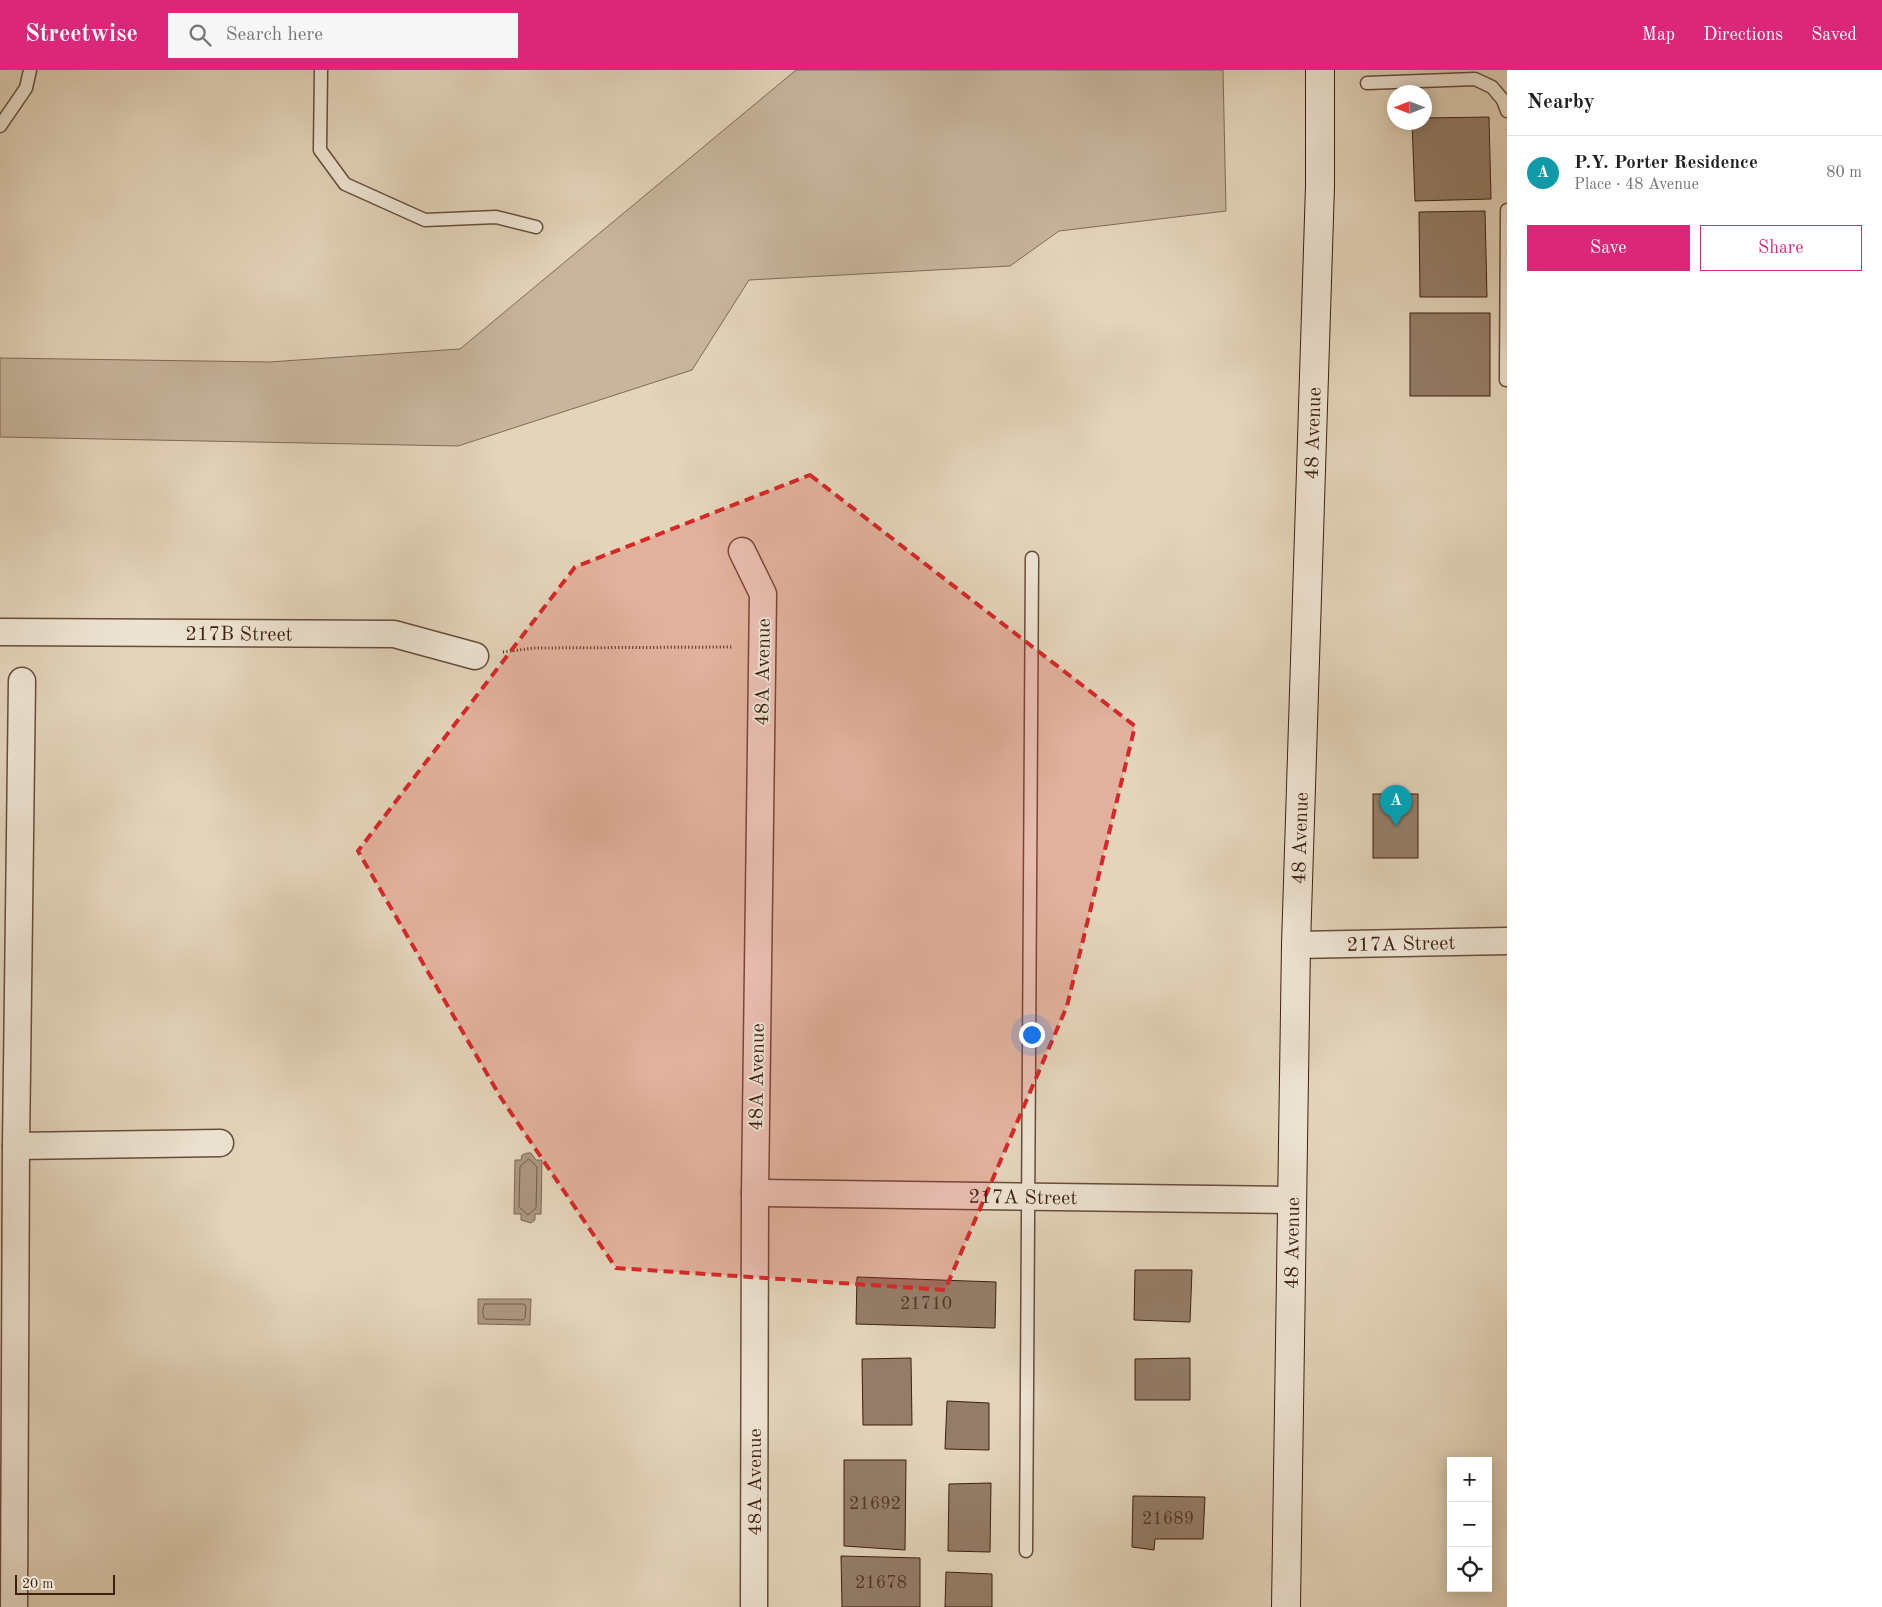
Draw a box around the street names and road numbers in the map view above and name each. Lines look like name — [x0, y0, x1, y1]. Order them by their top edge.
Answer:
street label: 48 Avenue — [1303, 387, 1326, 480]
street label: 48A Avenue — [753, 618, 775, 726]
street label: 217B Street — [185, 625, 293, 645]
street label: 48 Avenue — [1290, 792, 1313, 885]
street label: 217A Street — [1346, 934, 1456, 956]
street label: 48A Avenue — [747, 1023, 769, 1131]
street label: 217A Street — [968, 1188, 1077, 1209]
street label: 48 Avenue — [1283, 1197, 1304, 1289]
street label: 48A Avenue — [746, 1428, 766, 1536]

